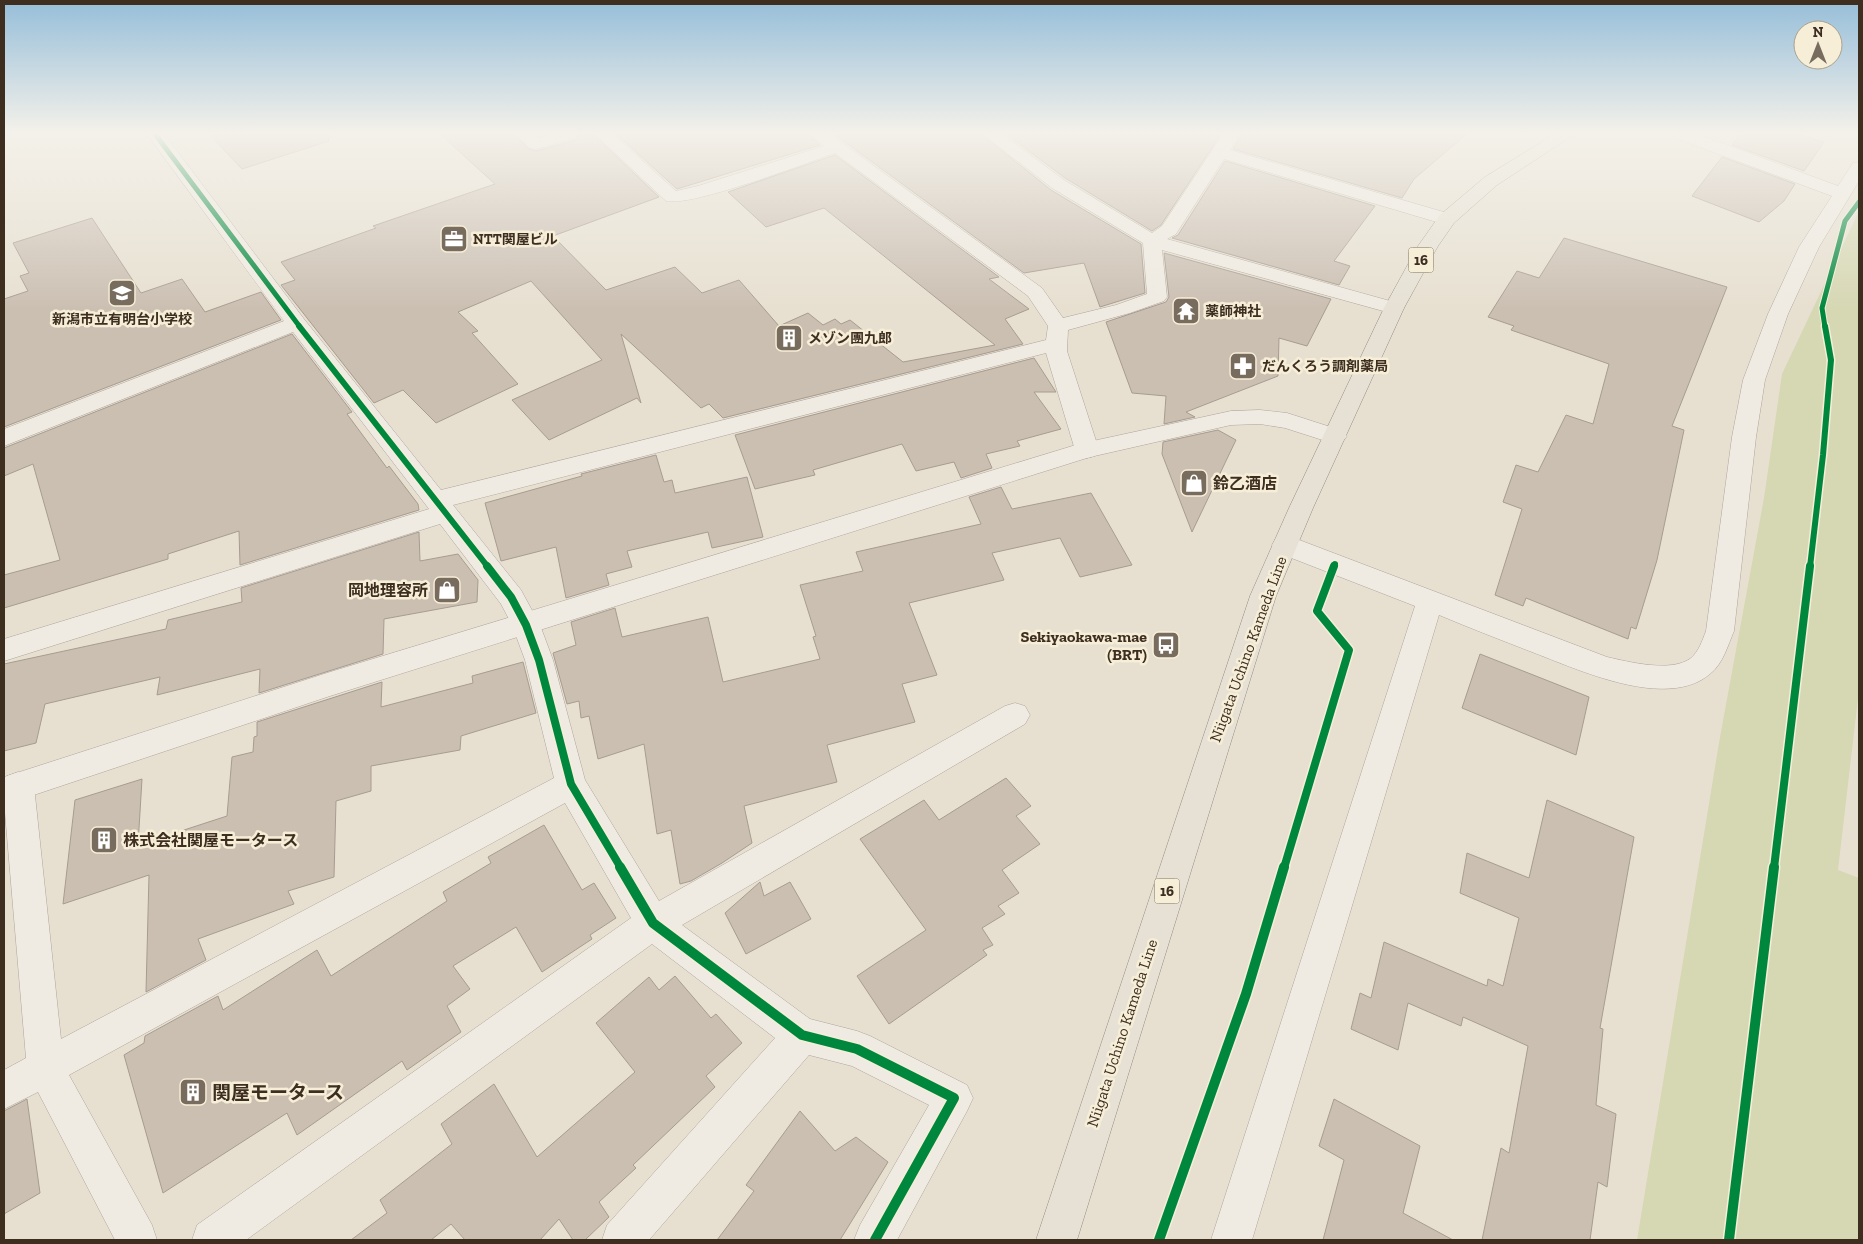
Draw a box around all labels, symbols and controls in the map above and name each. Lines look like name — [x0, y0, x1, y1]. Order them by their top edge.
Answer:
north arrow — [1793, 20, 1843, 70]
text: N — [1813, 24, 1824, 41]
office icon: NTT関屋ビル — [439, 224, 469, 254]
place label: NTT関屋ビル — [473, 231, 558, 248]
road number: 16 — [1408, 248, 1434, 272]
school or university icon: 新潟市立有明台小学校 — [107, 278, 137, 308]
temple icon: 薬師神社 — [1171, 296, 1201, 326]
place label: 薬師神社 — [1205, 303, 1261, 320]
place label: 新潟市立有明台小学校 — [52, 311, 192, 328]
building icon: メゾン團九郎 — [774, 323, 804, 353]
place label: メゾン團九郎 — [808, 330, 892, 347]
pharmacy icon: だんくろう調剤薬局 — [1228, 351, 1258, 381]
place label: だんくろう調剤薬局 — [1262, 358, 1388, 375]
shop icon: 鈴乙酒店 — [1179, 468, 1209, 498]
place label: 鈴乙酒店 — [1213, 474, 1277, 493]
street label: Niigata Uchino Kameda Line — [1205, 553, 1291, 745]
shop icon: 岡地理容所 — [432, 575, 462, 605]
place label: 岡地理容所 — [348, 581, 428, 600]
place label: Sekiyaokawa-mae (BRT) — [1020, 627, 1147, 664]
bus stop icon: Sekiyaokawa-mae (BRT) — [1151, 630, 1181, 660]
building icon: 株式会社関屋モータース — [89, 825, 119, 855]
place label: 株式会社関屋モータース — [123, 831, 298, 850]
road number: 16 — [1154, 878, 1180, 904]
street label: Niigata Uchino Kameda Line — [1083, 937, 1161, 1129]
building icon: 関屋モータース — [178, 1077, 208, 1107]
place label: 関屋モータース — [212, 1081, 344, 1104]

